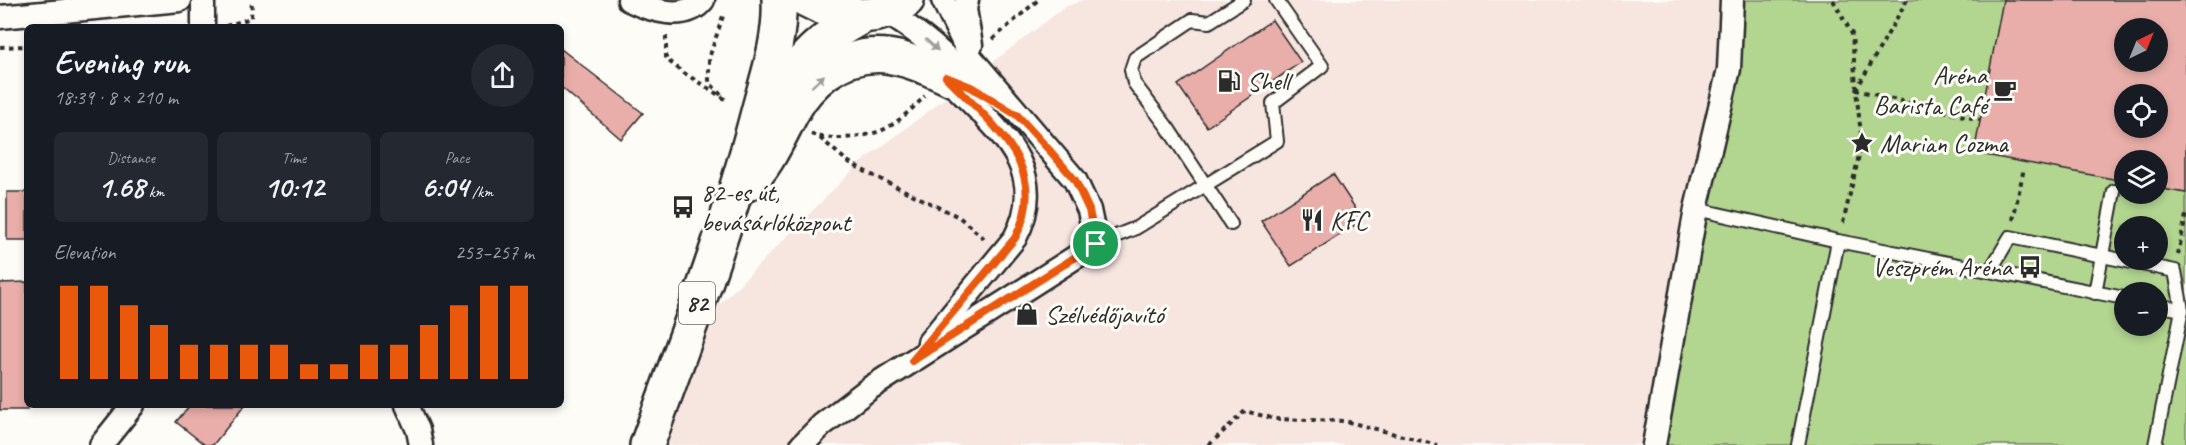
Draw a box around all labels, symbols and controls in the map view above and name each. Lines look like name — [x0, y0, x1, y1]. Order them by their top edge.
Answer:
north arrow — [2114, 18, 2168, 72]
map controls — [2114, 18, 2168, 336]
one-way arrow — [924, 38, 939, 51]
text: Evening run — [54, 41, 189, 83]
button: share — [471, 44, 534, 107]
place label: Aréna Barista Café — [1874, 59, 1991, 122]
place label: Shell — [1247, 65, 1294, 98]
fuel station icon: Shell — [1216, 68, 1242, 94]
one-way arrow — [810, 74, 825, 88]
cafe icon: Aréna Barista Café — [1992, 77, 2018, 103]
button: locate — [2114, 84, 2168, 138]
text: 18:39 · 8 × 210 m — [54, 85, 178, 110]
place label: Marian Cozma — [1880, 127, 2009, 160]
place icon: Marian Cozma — [1849, 130, 1875, 156]
text: Distance — [107, 148, 155, 168]
text: Time — [282, 148, 306, 168]
text: Pace — [445, 148, 469, 168]
button: layers — [2114, 150, 2168, 204]
text: 1.68 — [98, 168, 145, 206]
text: 10:12 — [264, 168, 324, 206]
text: 6:04 — [421, 168, 468, 206]
place label: 82-es út, bevásárlóközpont — [701, 176, 852, 239]
text: km — [145, 182, 164, 202]
text: /km — [468, 182, 493, 202]
bus stop icon: 82-es út, bevásárlóközpont — [670, 194, 696, 220]
place label: KFC — [1330, 204, 1371, 237]
restaurant icon: KFC — [1299, 207, 1325, 233]
button: + — [2114, 216, 2168, 270]
pin — [1070, 218, 1121, 269]
icon: arrive — [1079, 227, 1112, 260]
text: Elevation — [54, 240, 116, 265]
text: 253–257 m — [455, 240, 534, 265]
place label: Veszprém Aréna — [1872, 251, 2014, 284]
bus stop icon: Veszprém Aréna — [2017, 254, 2043, 280]
road number: 82 — [679, 282, 715, 324]
button: − — [2114, 282, 2168, 336]
place label: Szélvédőjavító — [1045, 298, 1167, 331]
shop icon: Szélvédőjavító — [1014, 301, 1040, 327]

